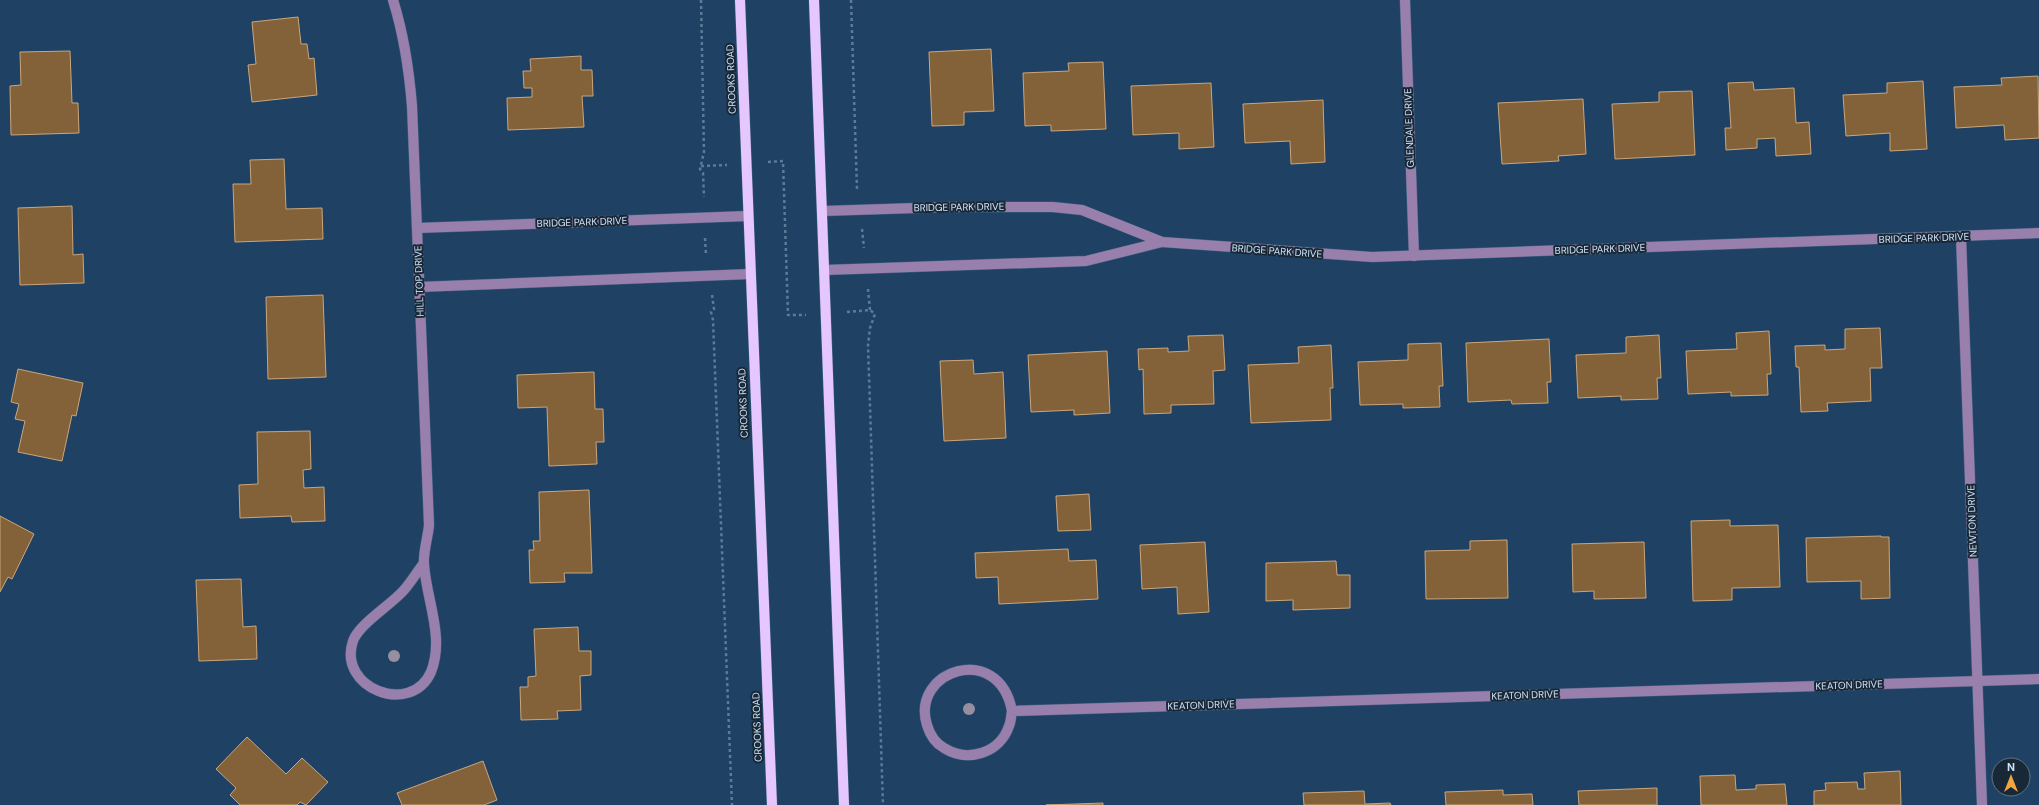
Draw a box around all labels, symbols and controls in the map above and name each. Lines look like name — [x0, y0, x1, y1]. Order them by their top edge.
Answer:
street label: CROOKS ROAD — [723, 44, 739, 114]
street label: GLENDALE DRIVE — [1401, 88, 1417, 168]
street label: BRIDGE PARK DRIVE — [914, 200, 1005, 214]
street label: BRIDGE PARK DRIVE — [537, 214, 628, 230]
street label: BRIDGE PARK DRIVE — [1879, 230, 1970, 246]
street label: BRIDGE PARK DRIVE — [1231, 241, 1323, 261]
street label: BRIDGE PARK DRIVE — [1555, 241, 1646, 257]
street label: HILL TOP DRIVE — [411, 245, 427, 317]
street label: CROOKS ROAD — [735, 368, 751, 438]
street label: NEWTON DRIVE — [1964, 484, 1980, 557]
street label: KEATON DRIVE — [1815, 677, 1883, 693]
street label: KEATON DRIVE — [1491, 687, 1559, 703]
street label: CROOKS ROAD — [749, 692, 765, 762]
street label: KEATON DRIVE — [1167, 697, 1235, 713]
north arrow — [1991, 757, 2031, 797]
text: N — [2007, 760, 2015, 774]

